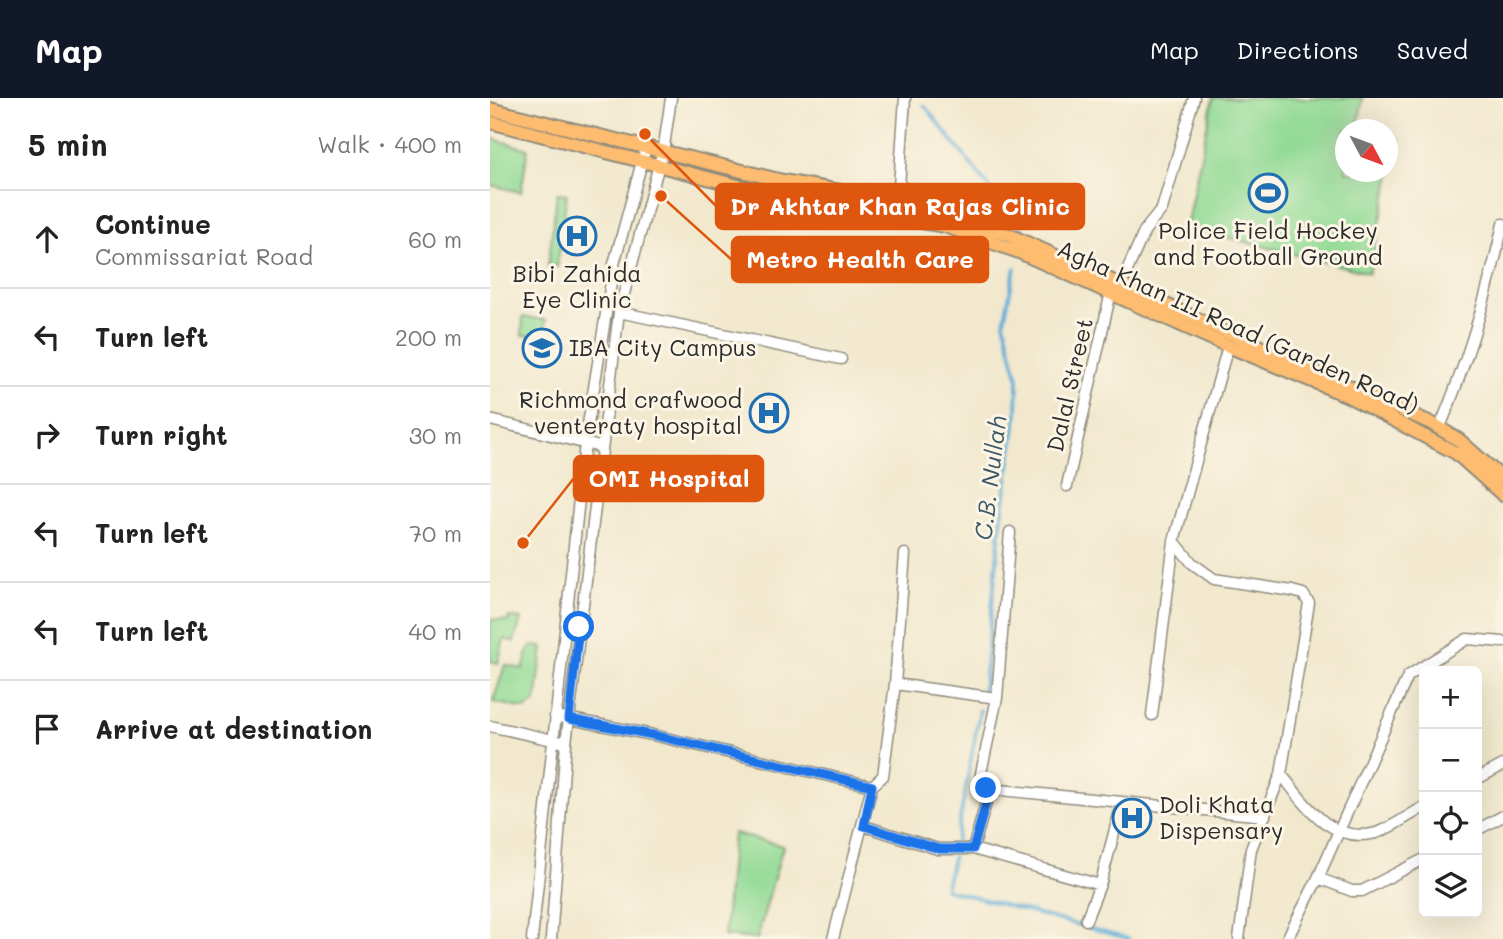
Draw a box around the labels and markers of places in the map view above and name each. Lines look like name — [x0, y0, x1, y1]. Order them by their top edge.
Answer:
sports icon: Police Field Hockey and Football Ground — [1247, 172, 1289, 214]
callout: Dr Akhtar Khan Rajas Clinic — [716, 184, 1084, 229]
hospital icon: Bibi Zahida Eye Clinic — [556, 215, 598, 257]
place label: Police Field Hockey and Football Ground — [1153, 215, 1383, 271]
callout: Metro Health Care — [732, 237, 988, 282]
place label: Bibi Zahida Eye Clinic — [512, 258, 642, 314]
school or university icon: IBA City Campus — [521, 327, 563, 369]
place label: IBA City Campus — [569, 332, 757, 362]
place label: Richmond crafwood venteraty hospital — [519, 384, 742, 440]
hospital icon: Richmond crafwood venteraty hospital — [748, 392, 790, 434]
callout: OMI Hospital — [574, 456, 763, 501]
place label: Doli Khata Dispensary — [1159, 789, 1283, 845]
hospital icon: Doli Khata Dispensary — [1111, 797, 1153, 839]

